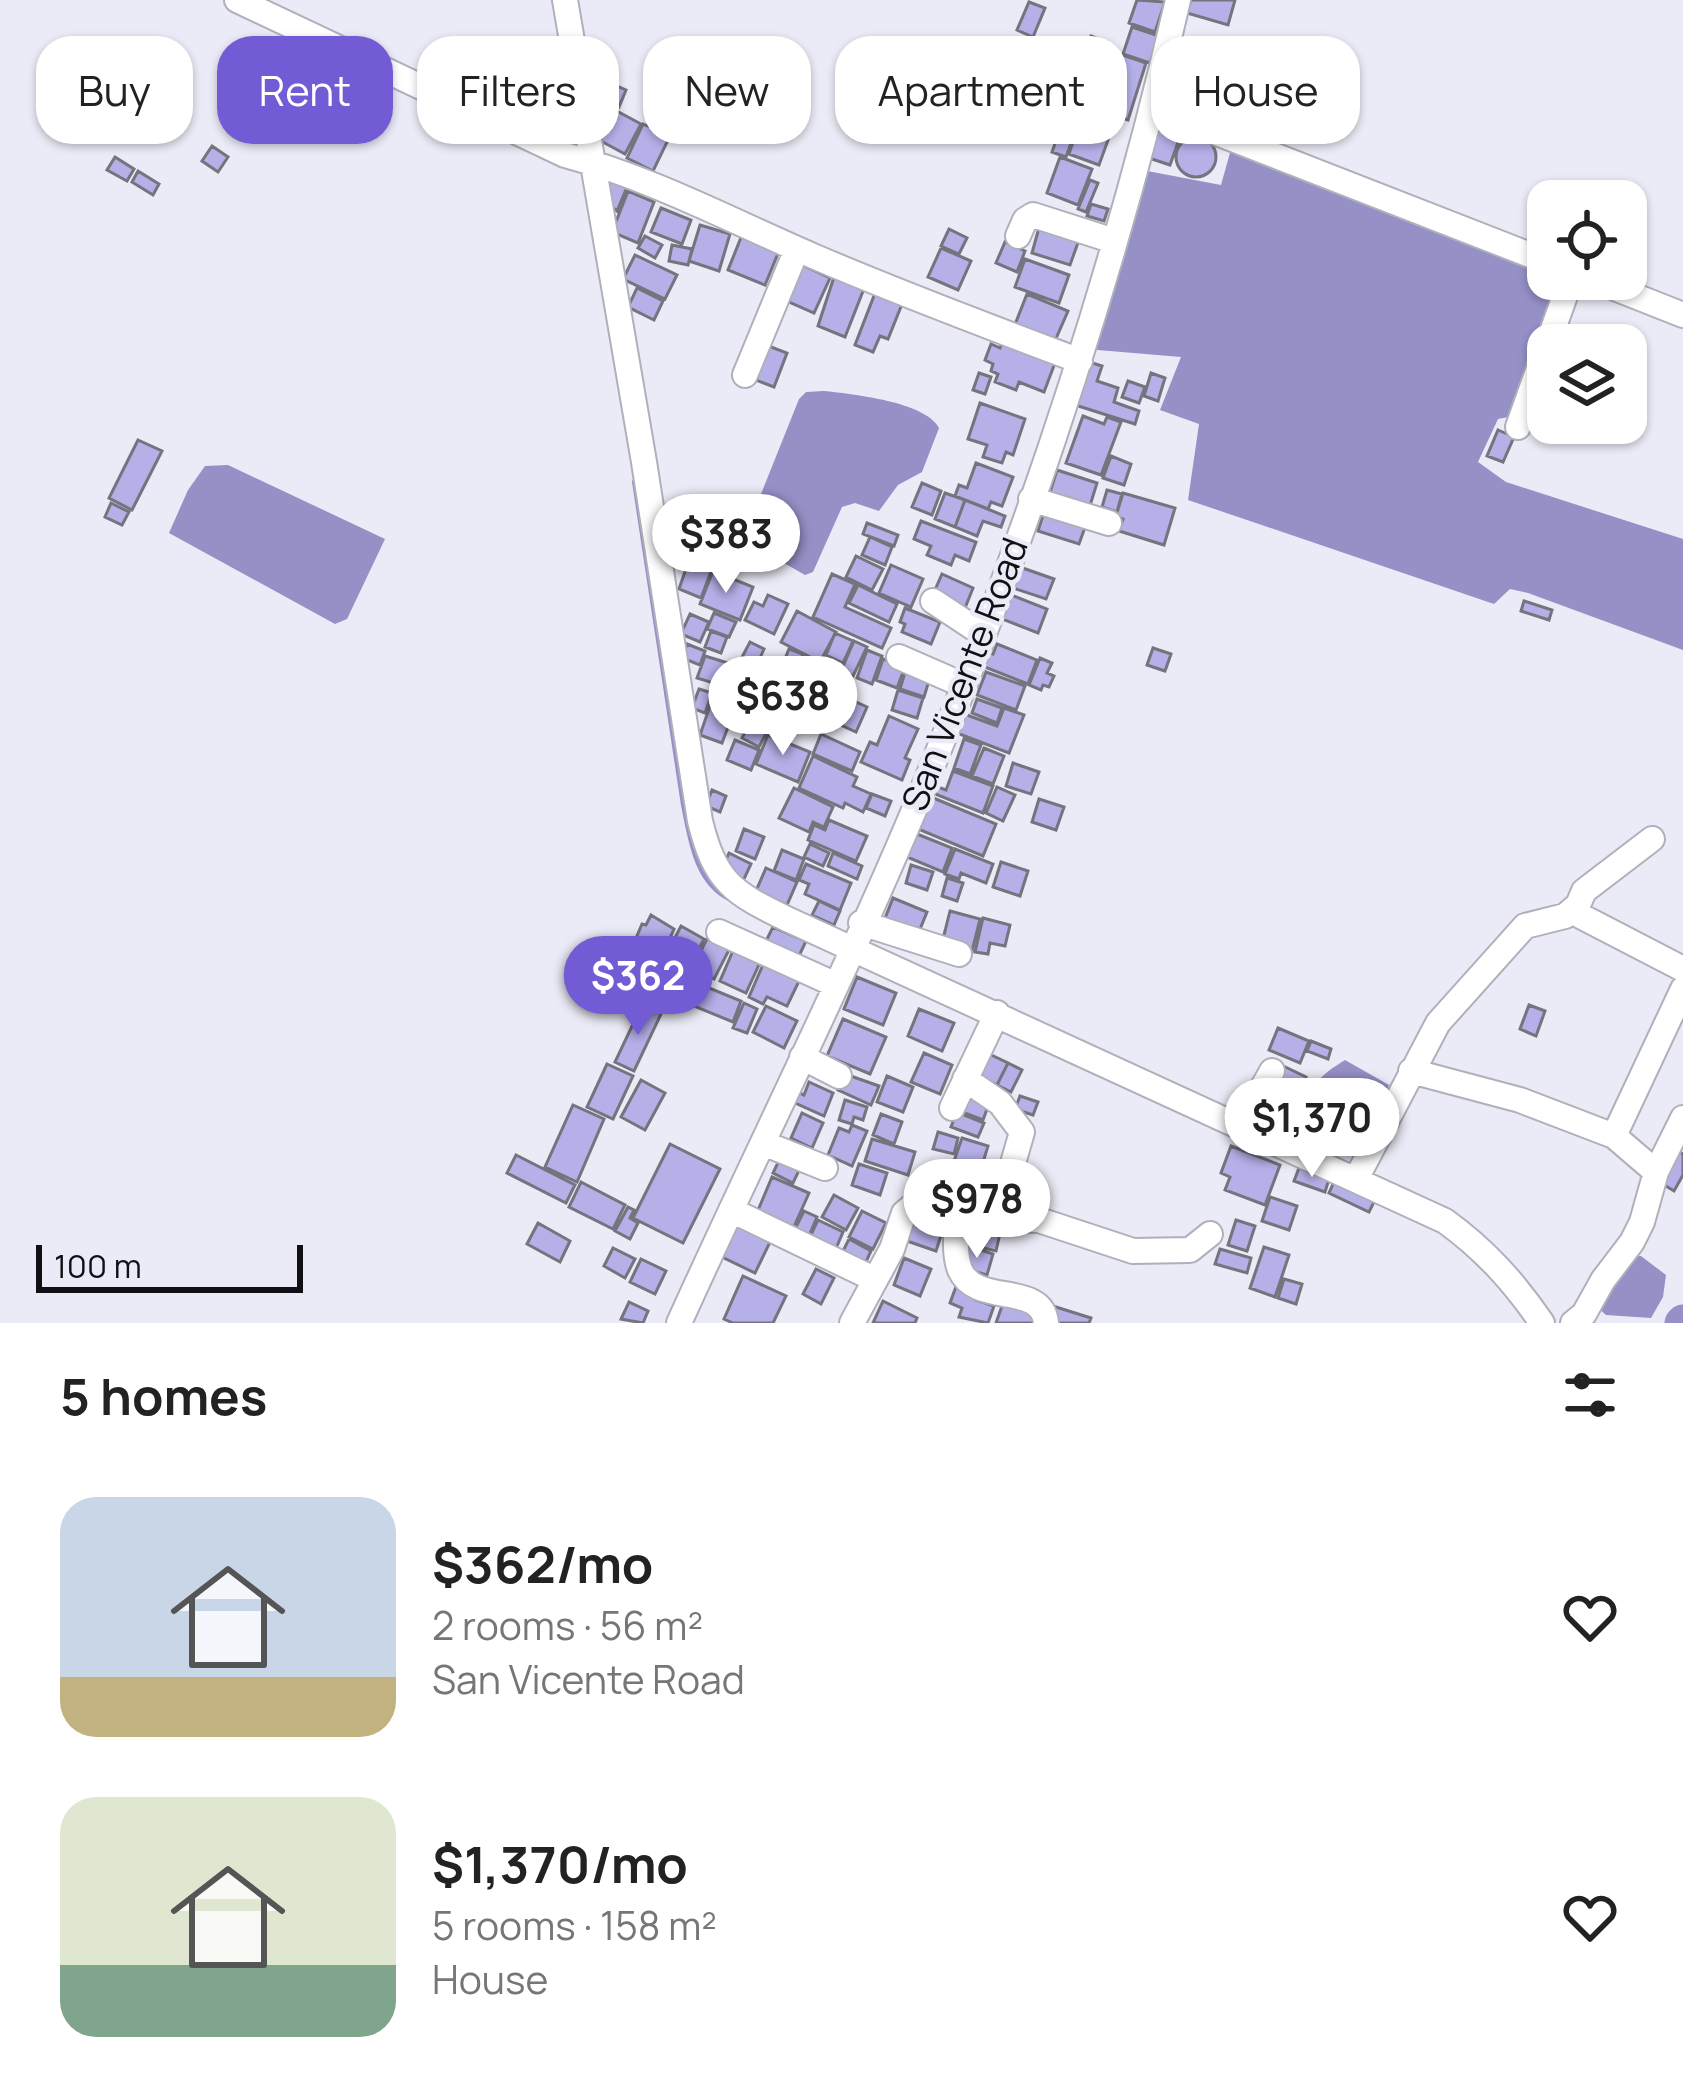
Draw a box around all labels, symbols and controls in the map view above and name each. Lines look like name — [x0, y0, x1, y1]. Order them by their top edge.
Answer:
chip: Buy — [36, 36, 193, 144]
chip: Rent — [217, 36, 393, 144]
chip: Filters — [417, 36, 619, 144]
chip: New — [643, 36, 811, 144]
chip: Apartment — [835, 36, 1127, 144]
chip: House — [1151, 36, 1360, 144]
map controls — [1527, 180, 1647, 444]
button: locate — [1527, 180, 1647, 300]
button: layers — [1527, 324, 1647, 444]
pin: $383 — [655, 494, 797, 596]
text: $383 — [679, 506, 773, 560]
street label: San Vicente Road — [889, 530, 1039, 818]
pin: $638 — [712, 656, 854, 758]
text: $638 — [735, 668, 831, 722]
pin: $362 — [567, 936, 709, 1038]
text: $362 — [591, 948, 685, 1002]
pin: $1,370 — [1214, 1078, 1410, 1180]
text: $1,370 — [1252, 1090, 1373, 1144]
pin: $978 — [906, 1159, 1048, 1261]
text: $978 — [930, 1171, 1024, 1225]
scale bar — [36, 1239, 303, 1292]
text: 100 m — [54, 1243, 142, 1288]
text: 5 homes — [60, 1361, 267, 1430]
icon: filters — [1557, 1362, 1623, 1428]
text: $362/mo — [432, 1529, 653, 1598]
icon: home — [156, 1545, 300, 1689]
icon: heart — [1557, 1584, 1623, 1650]
text: 2 rooms · 56 m² — [432, 1598, 703, 1652]
text: San Vicente Road — [432, 1652, 745, 1706]
text: $1,370/mo — [432, 1829, 688, 1898]
icon: home — [156, 1845, 300, 1989]
icon: heart — [1557, 1884, 1623, 1950]
text: 5 rooms · 158 m² — [432, 1898, 717, 1952]
text: House — [432, 1952, 548, 2006]

